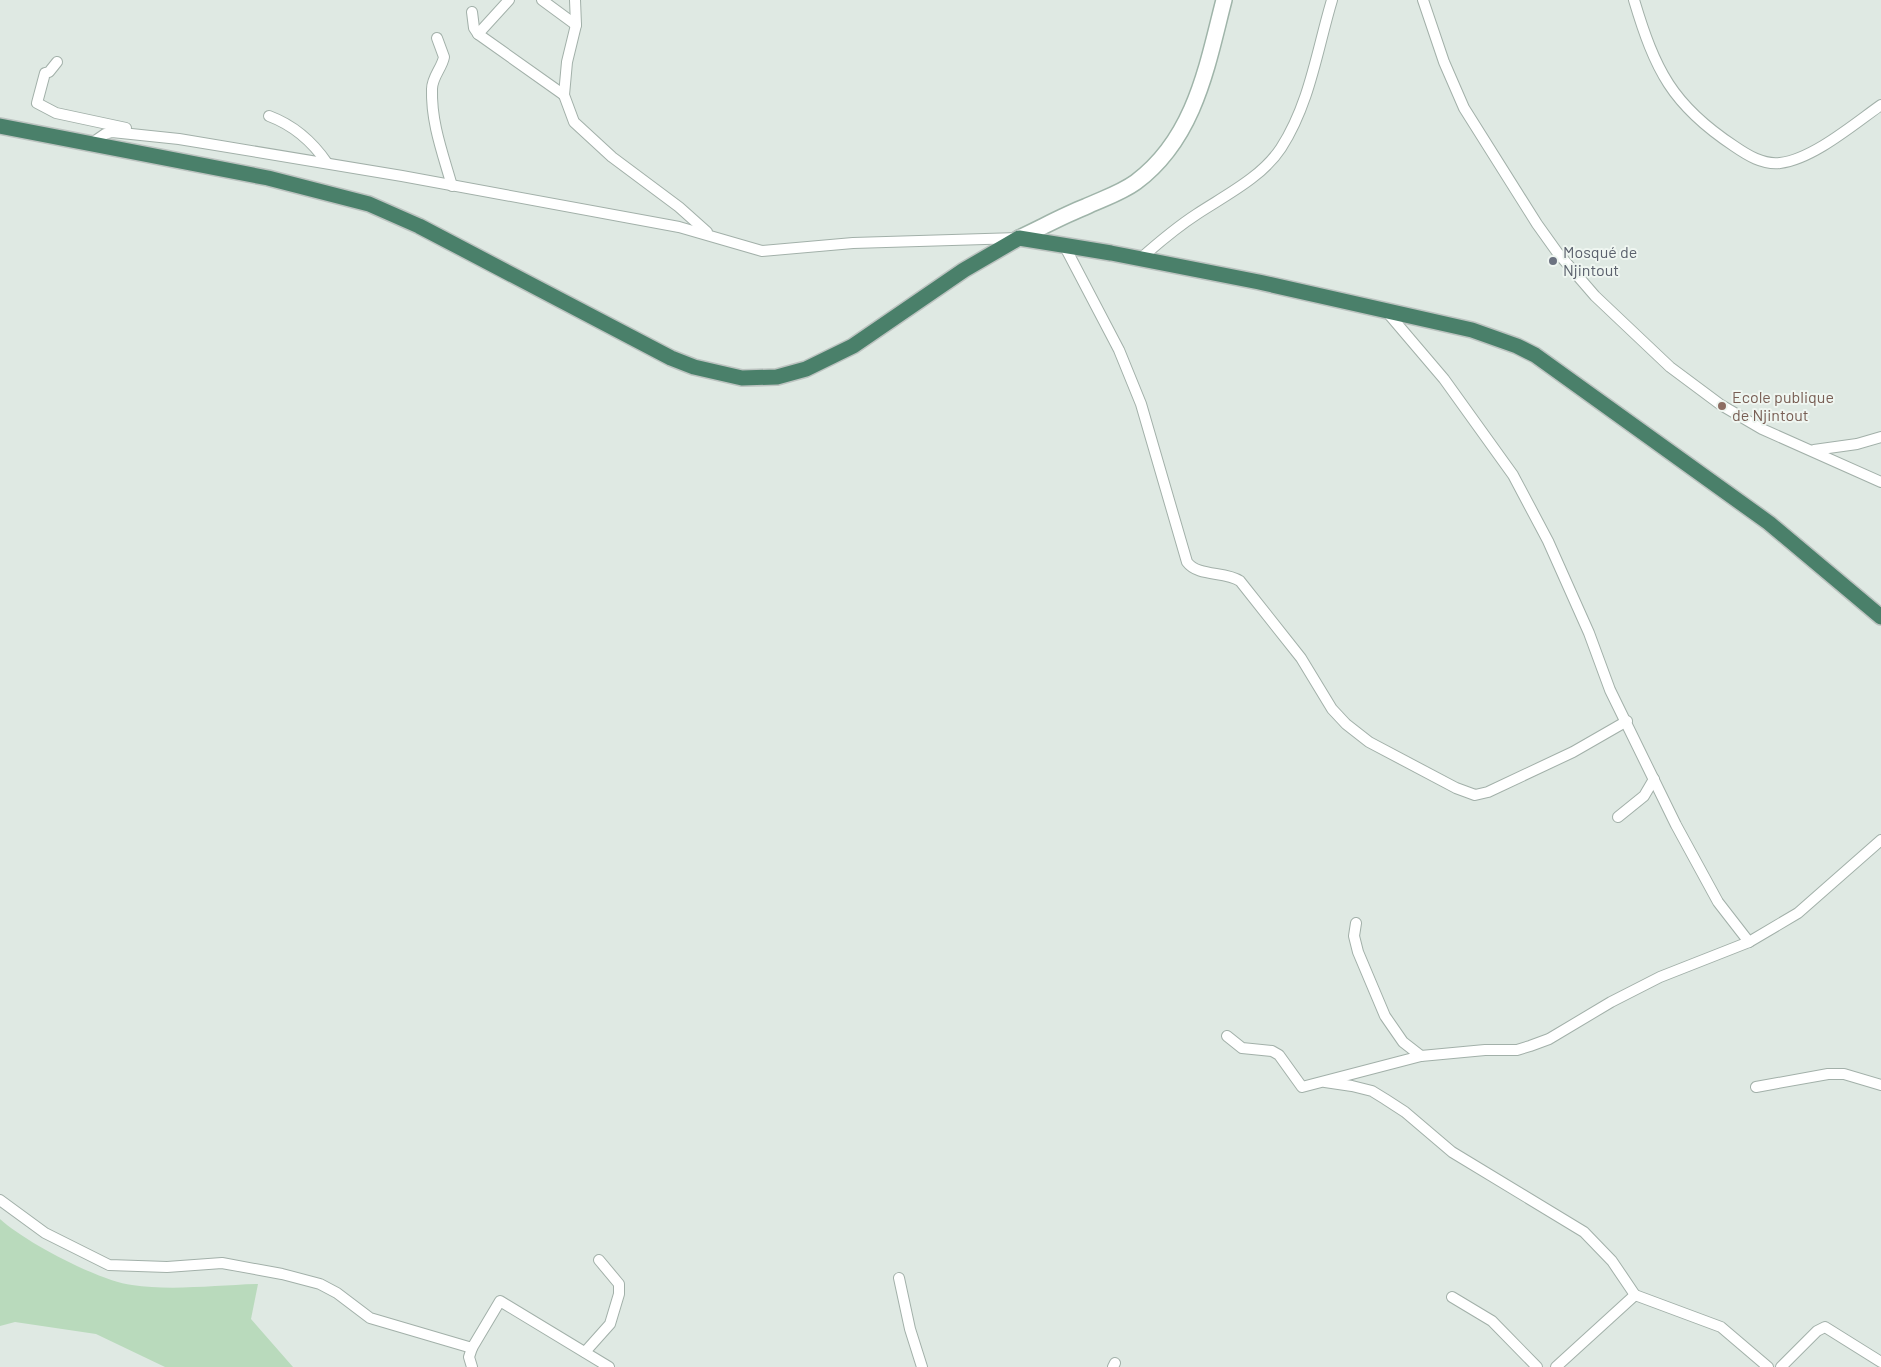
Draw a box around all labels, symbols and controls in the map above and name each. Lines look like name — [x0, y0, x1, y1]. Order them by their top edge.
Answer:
place label: Mosqué de Njintout — [1563, 242, 1637, 279]
marker: Mosqué de Njintout — [1547, 255, 1559, 267]
place label: Ecole publique de Njintout — [1732, 387, 1834, 424]
marker: Ecole publique de Njintout — [1716, 400, 1728, 412]

